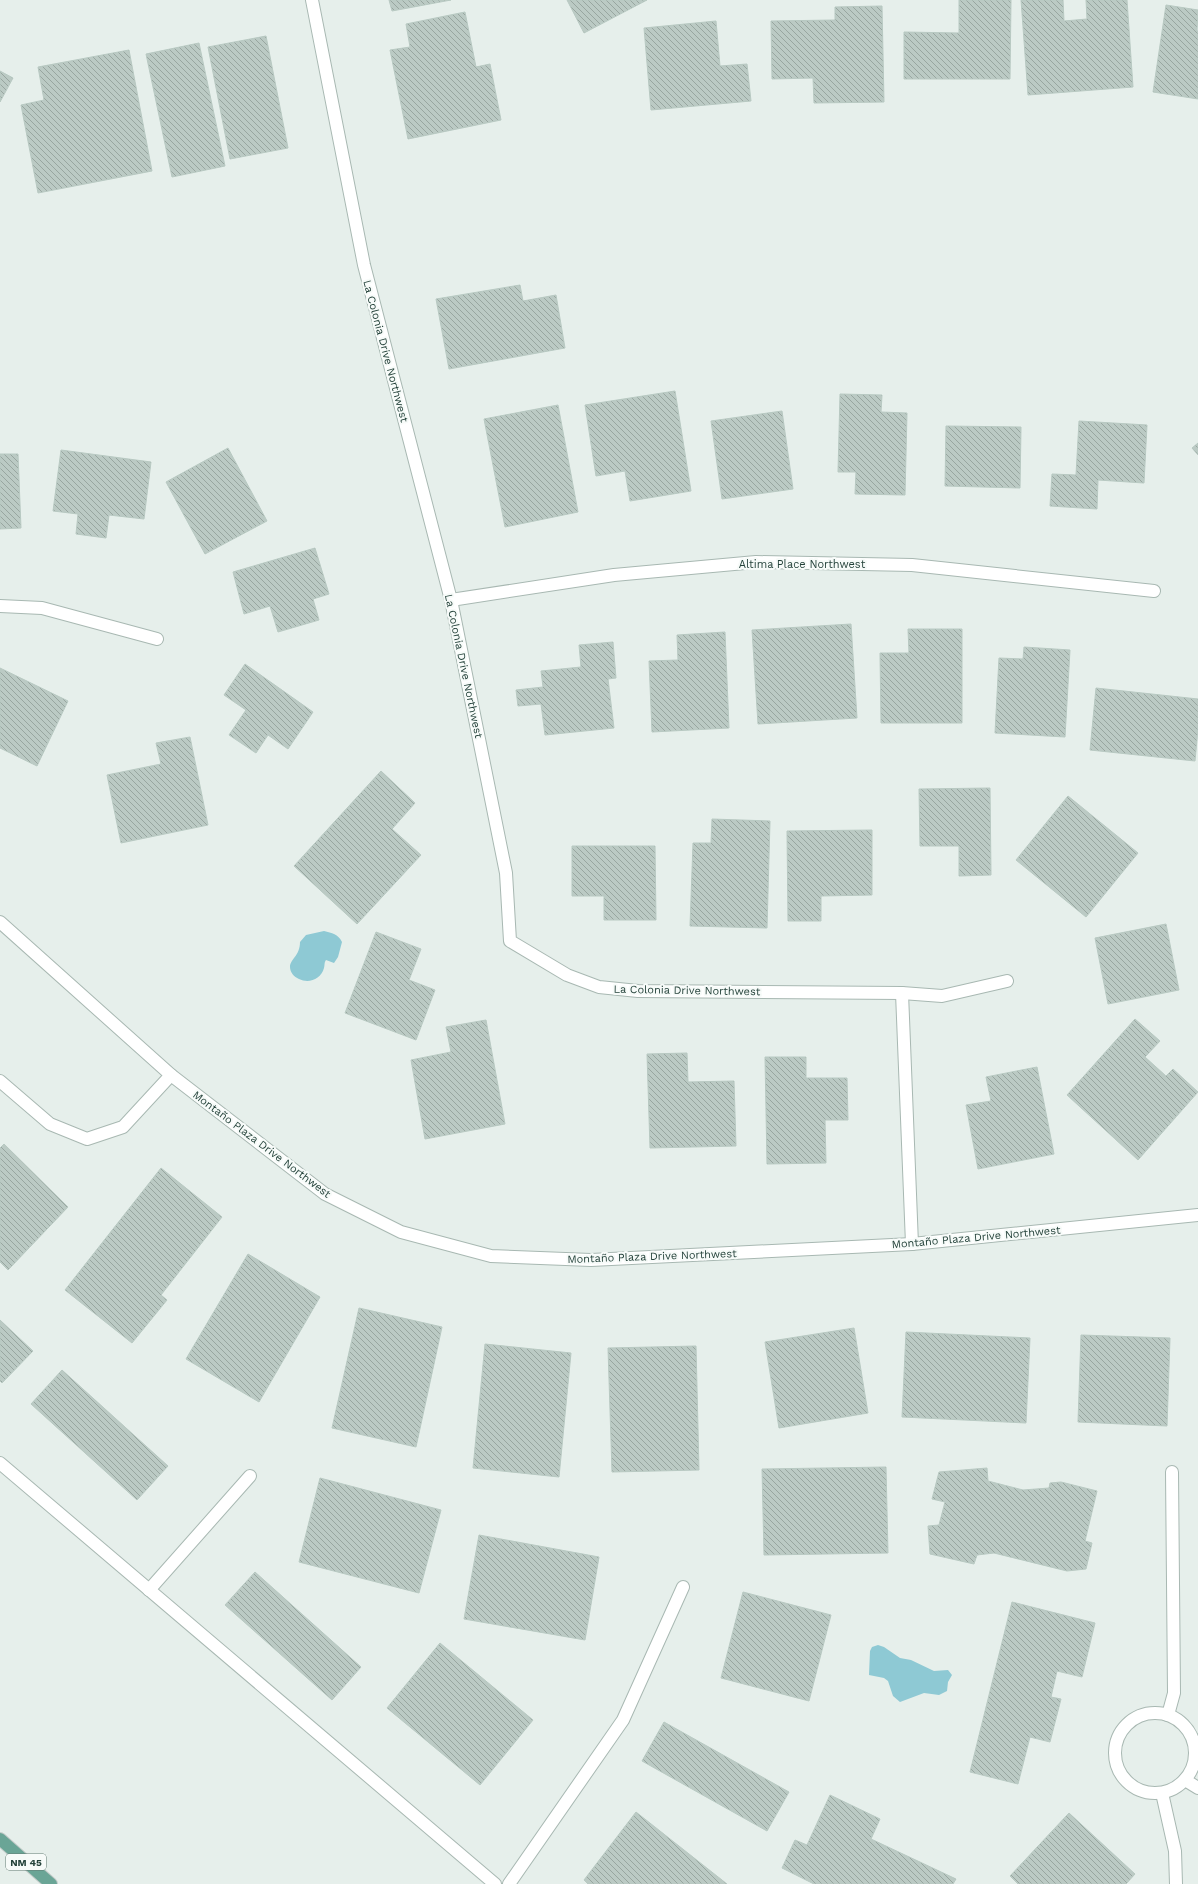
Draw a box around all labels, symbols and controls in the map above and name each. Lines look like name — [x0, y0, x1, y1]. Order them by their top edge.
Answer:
street label: La Colonia Drive Northwest — [360, 279, 411, 424]
street label: Altima Place Northwest — [739, 558, 866, 571]
street label: La Colonia Drive Northwest — [442, 593, 485, 740]
street label: La Colonia Drive Northwest — [613, 983, 761, 998]
street label: Montaño Plaza Drive Northwest — [190, 1088, 334, 1201]
street label: Montaño Plaza Drive Northwest — [891, 1224, 1061, 1251]
street label: Montaño Plaza Drive Northwest — [567, 1247, 737, 1266]
road number: NM 45 — [6, 1854, 46, 1870]

